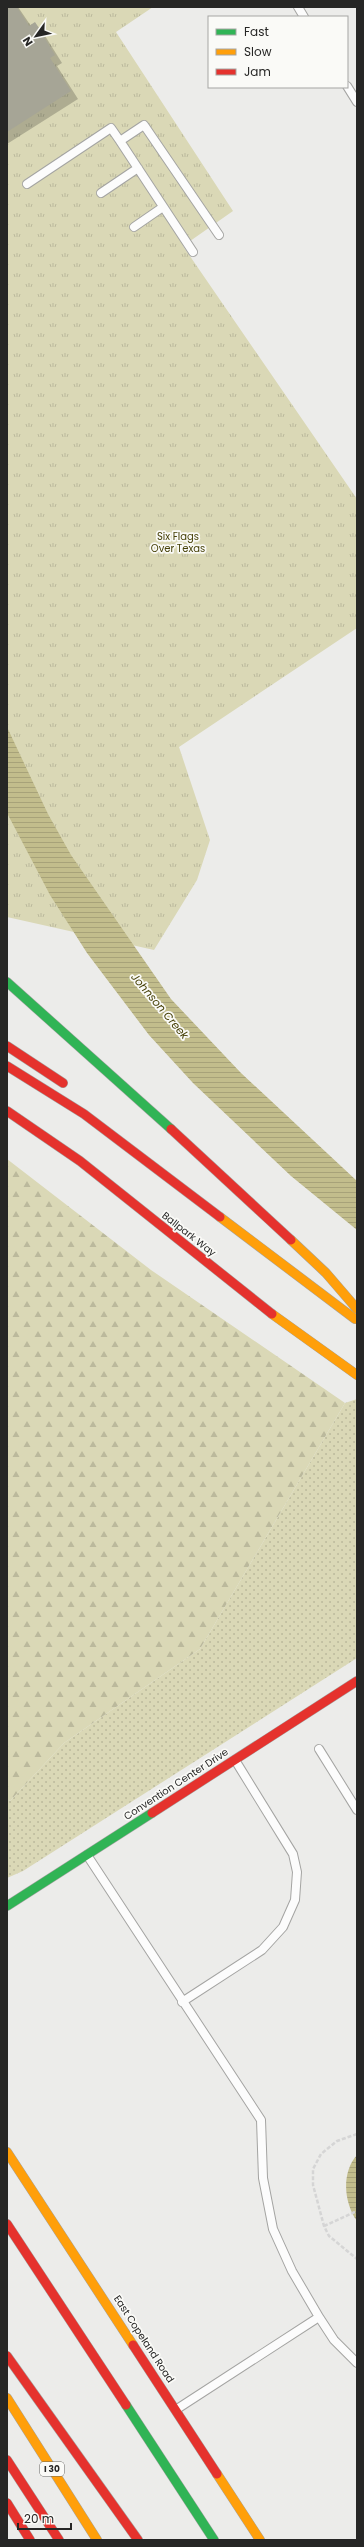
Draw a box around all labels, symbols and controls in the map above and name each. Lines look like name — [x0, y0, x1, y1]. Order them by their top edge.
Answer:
north arrow — [16, 16, 56, 56]
legend — [208, 16, 348, 88]
text: Fast — [244, 23, 269, 40]
text: N — [19, 34, 37, 49]
text: Slow — [244, 43, 272, 60]
text: Jam — [244, 63, 271, 80]
park label: Six Flags Over Texas — [151, 529, 205, 556]
water label: Johnson Creek — [128, 969, 193, 1044]
street label: Ballpark Way — [159, 1208, 220, 1260]
street label: Convention Center Drive — [121, 1745, 231, 1823]
street label: East Copeland Road — [110, 2292, 178, 2386]
road number: I 30 — [40, 2462, 64, 2476]
scale bar — [18, 2505, 71, 2531]
text: 20 m — [24, 2510, 54, 2527]

